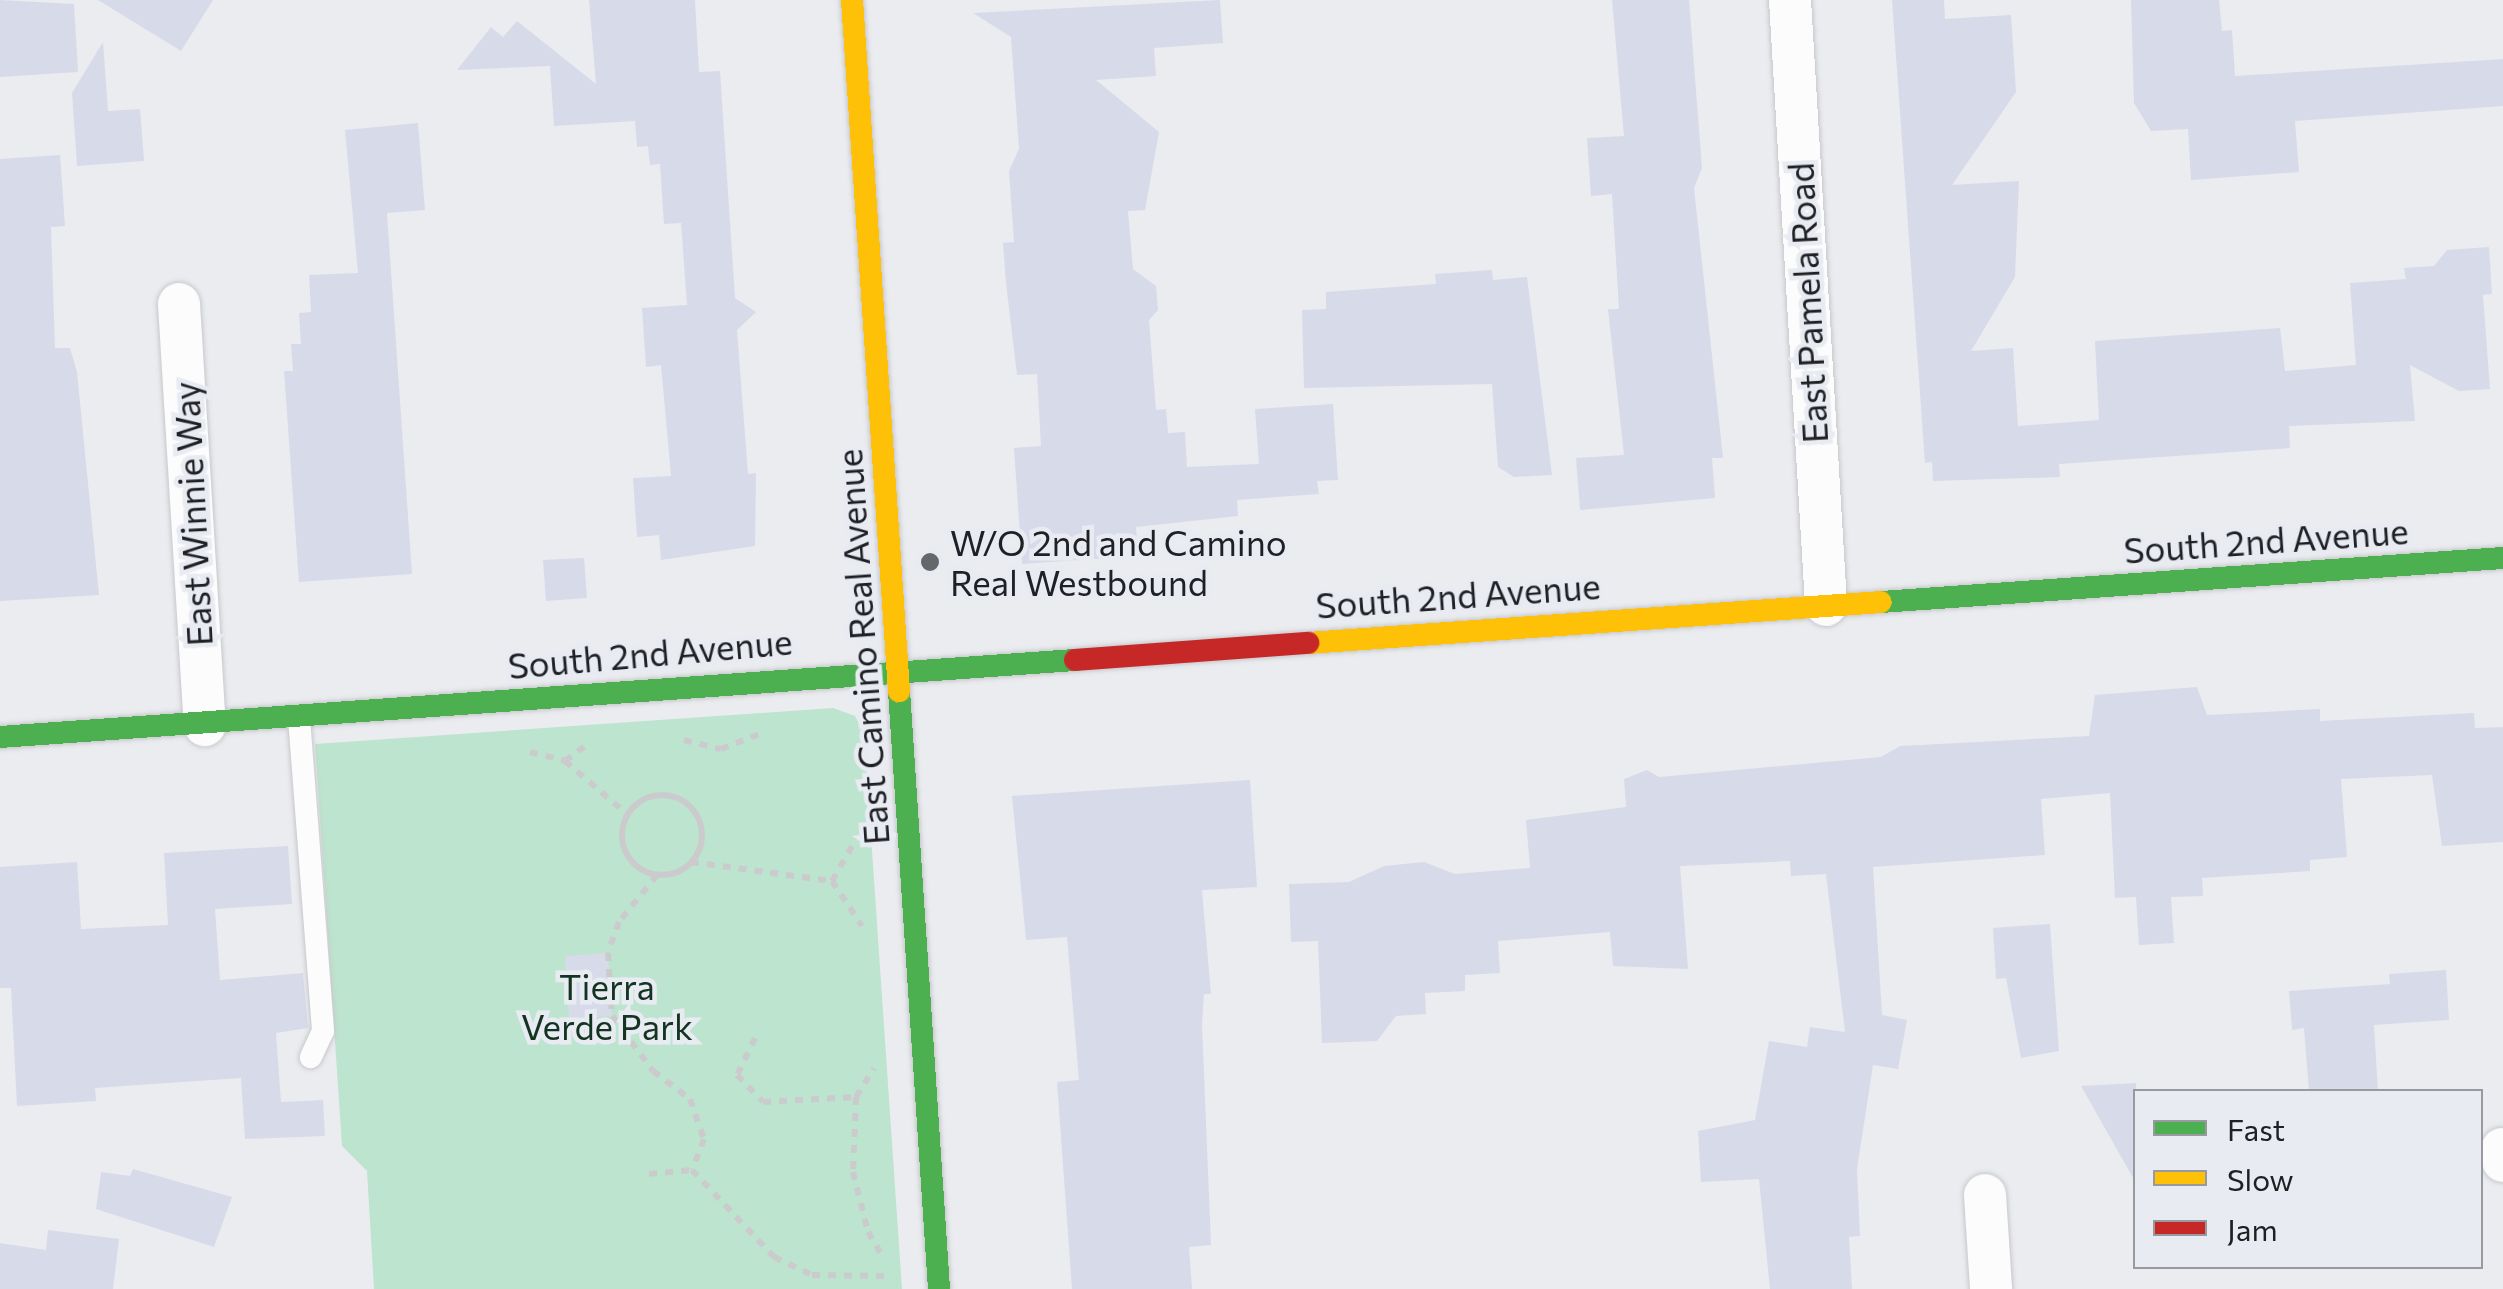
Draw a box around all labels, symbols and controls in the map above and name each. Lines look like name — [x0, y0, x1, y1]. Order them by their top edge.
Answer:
street label: East Pamela Road — [1779, 162, 1835, 444]
street label: East Winnie Way — [164, 381, 220, 647]
street label: East Camino Real Avenue — [827, 448, 897, 846]
street label: South 2nd Avenue — [2122, 509, 2410, 571]
place label: W/O 2nd and Camino Real Westbound — [950, 521, 1287, 603]
marker: W/O 2nd and Camino Real Westbound — [919, 551, 941, 573]
street label: South 2nd Avenue — [1314, 564, 1602, 626]
street label: South 2nd Avenue — [506, 620, 794, 686]
park label: Tierra Verde Park — [521, 965, 693, 1047]
legend — [2133, 1089, 2483, 1269]
text: Fast — [2227, 1110, 2285, 1147]
text: Slow — [2227, 1160, 2294, 1197]
text: Jam — [2227, 1210, 2278, 1247]

